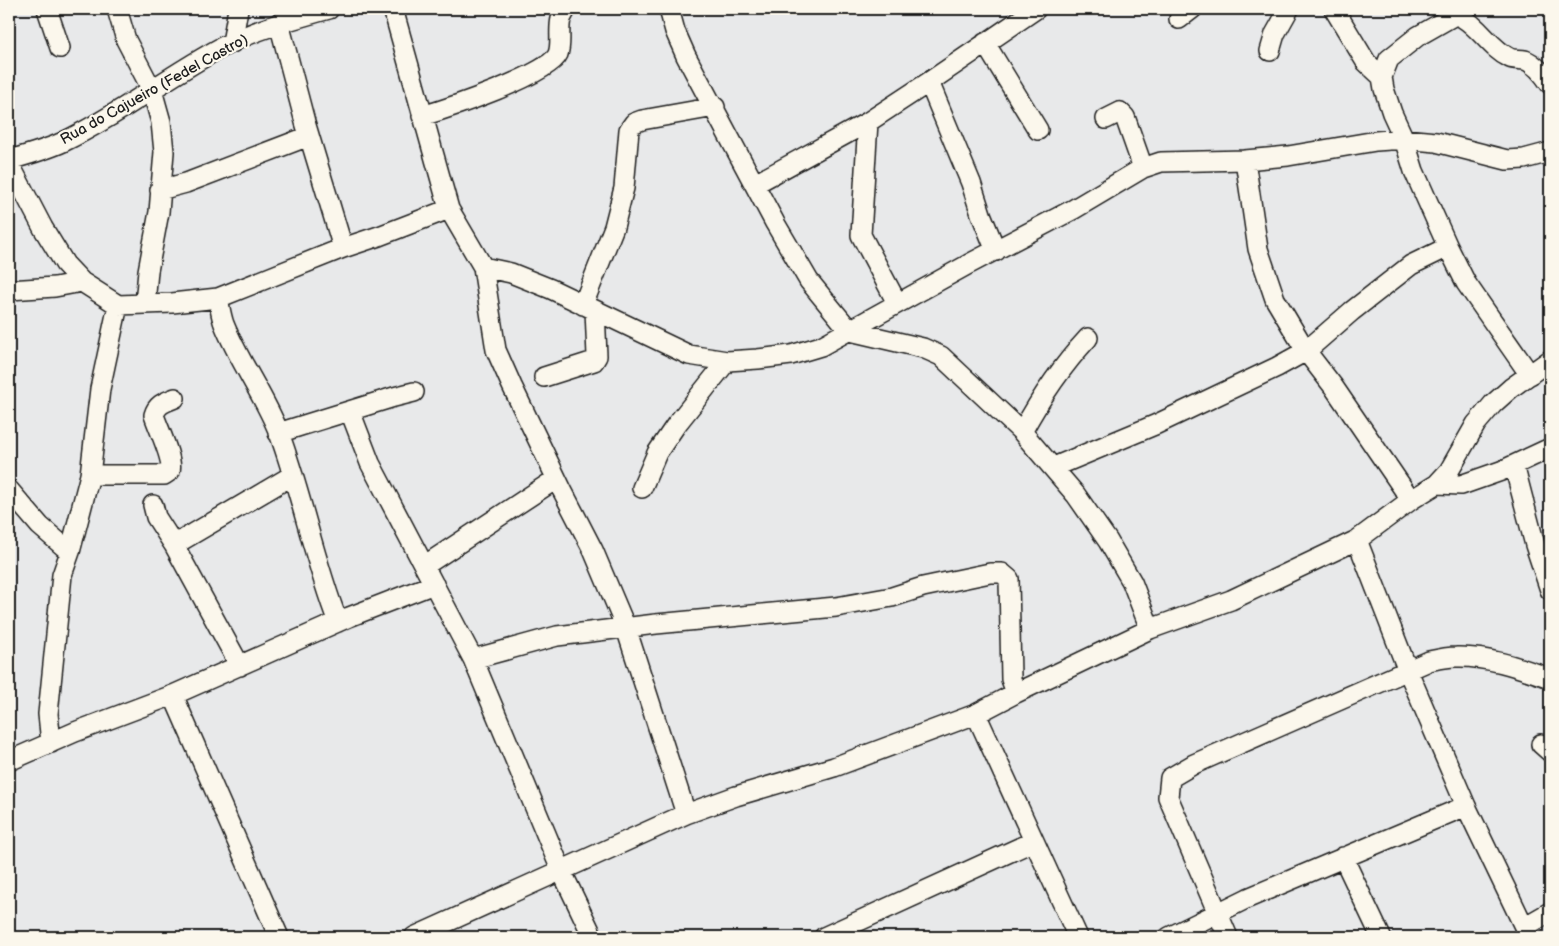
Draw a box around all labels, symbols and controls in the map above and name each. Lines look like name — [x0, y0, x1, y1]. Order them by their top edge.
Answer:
street label: Rua do Cajueiro (Fedel Castro) — [57, 30, 252, 149]

